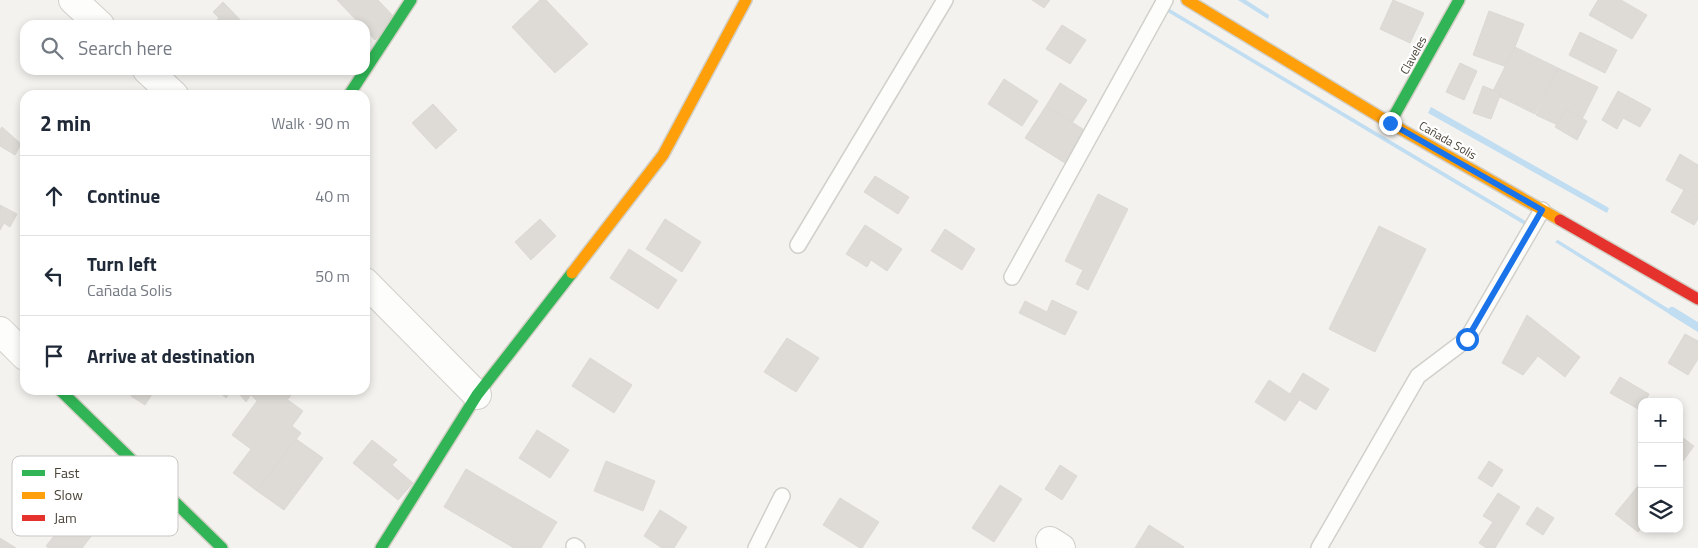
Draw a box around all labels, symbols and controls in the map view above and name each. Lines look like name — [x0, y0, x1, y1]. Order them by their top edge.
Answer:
search box — [20, 20, 370, 75]
street label: Claveles — [1395, 32, 1432, 78]
text: Search here — [78, 33, 172, 62]
icon: search — [38, 34, 66, 62]
text: 2 min — [40, 107, 91, 139]
text: Walk · 90 m — [271, 111, 350, 135]
route end — [1379, 112, 1402, 135]
street label: Cañada Solis — [1416, 116, 1481, 164]
text: Continue — [87, 181, 160, 210]
icon: ahead — [40, 182, 68, 210]
text: 40 m — [315, 184, 350, 208]
text: Turn left — [87, 249, 157, 278]
icon: left — [40, 262, 68, 290]
text: 50 m — [315, 264, 350, 288]
text: Cañada Solis — [87, 278, 172, 302]
route start — [1456, 328, 1479, 351]
text: Arrive at destination — [87, 341, 255, 370]
icon: arrive — [40, 342, 68, 370]
map controls — [1638, 398, 1683, 533]
button: + — [1638, 398, 1683, 443]
button: − — [1638, 443, 1683, 488]
legend — [12, 456, 178, 536]
text: Fast — [54, 462, 79, 483]
text: Slow — [54, 484, 83, 505]
button: layers — [1638, 488, 1683, 533]
text: Jam — [54, 507, 77, 528]

